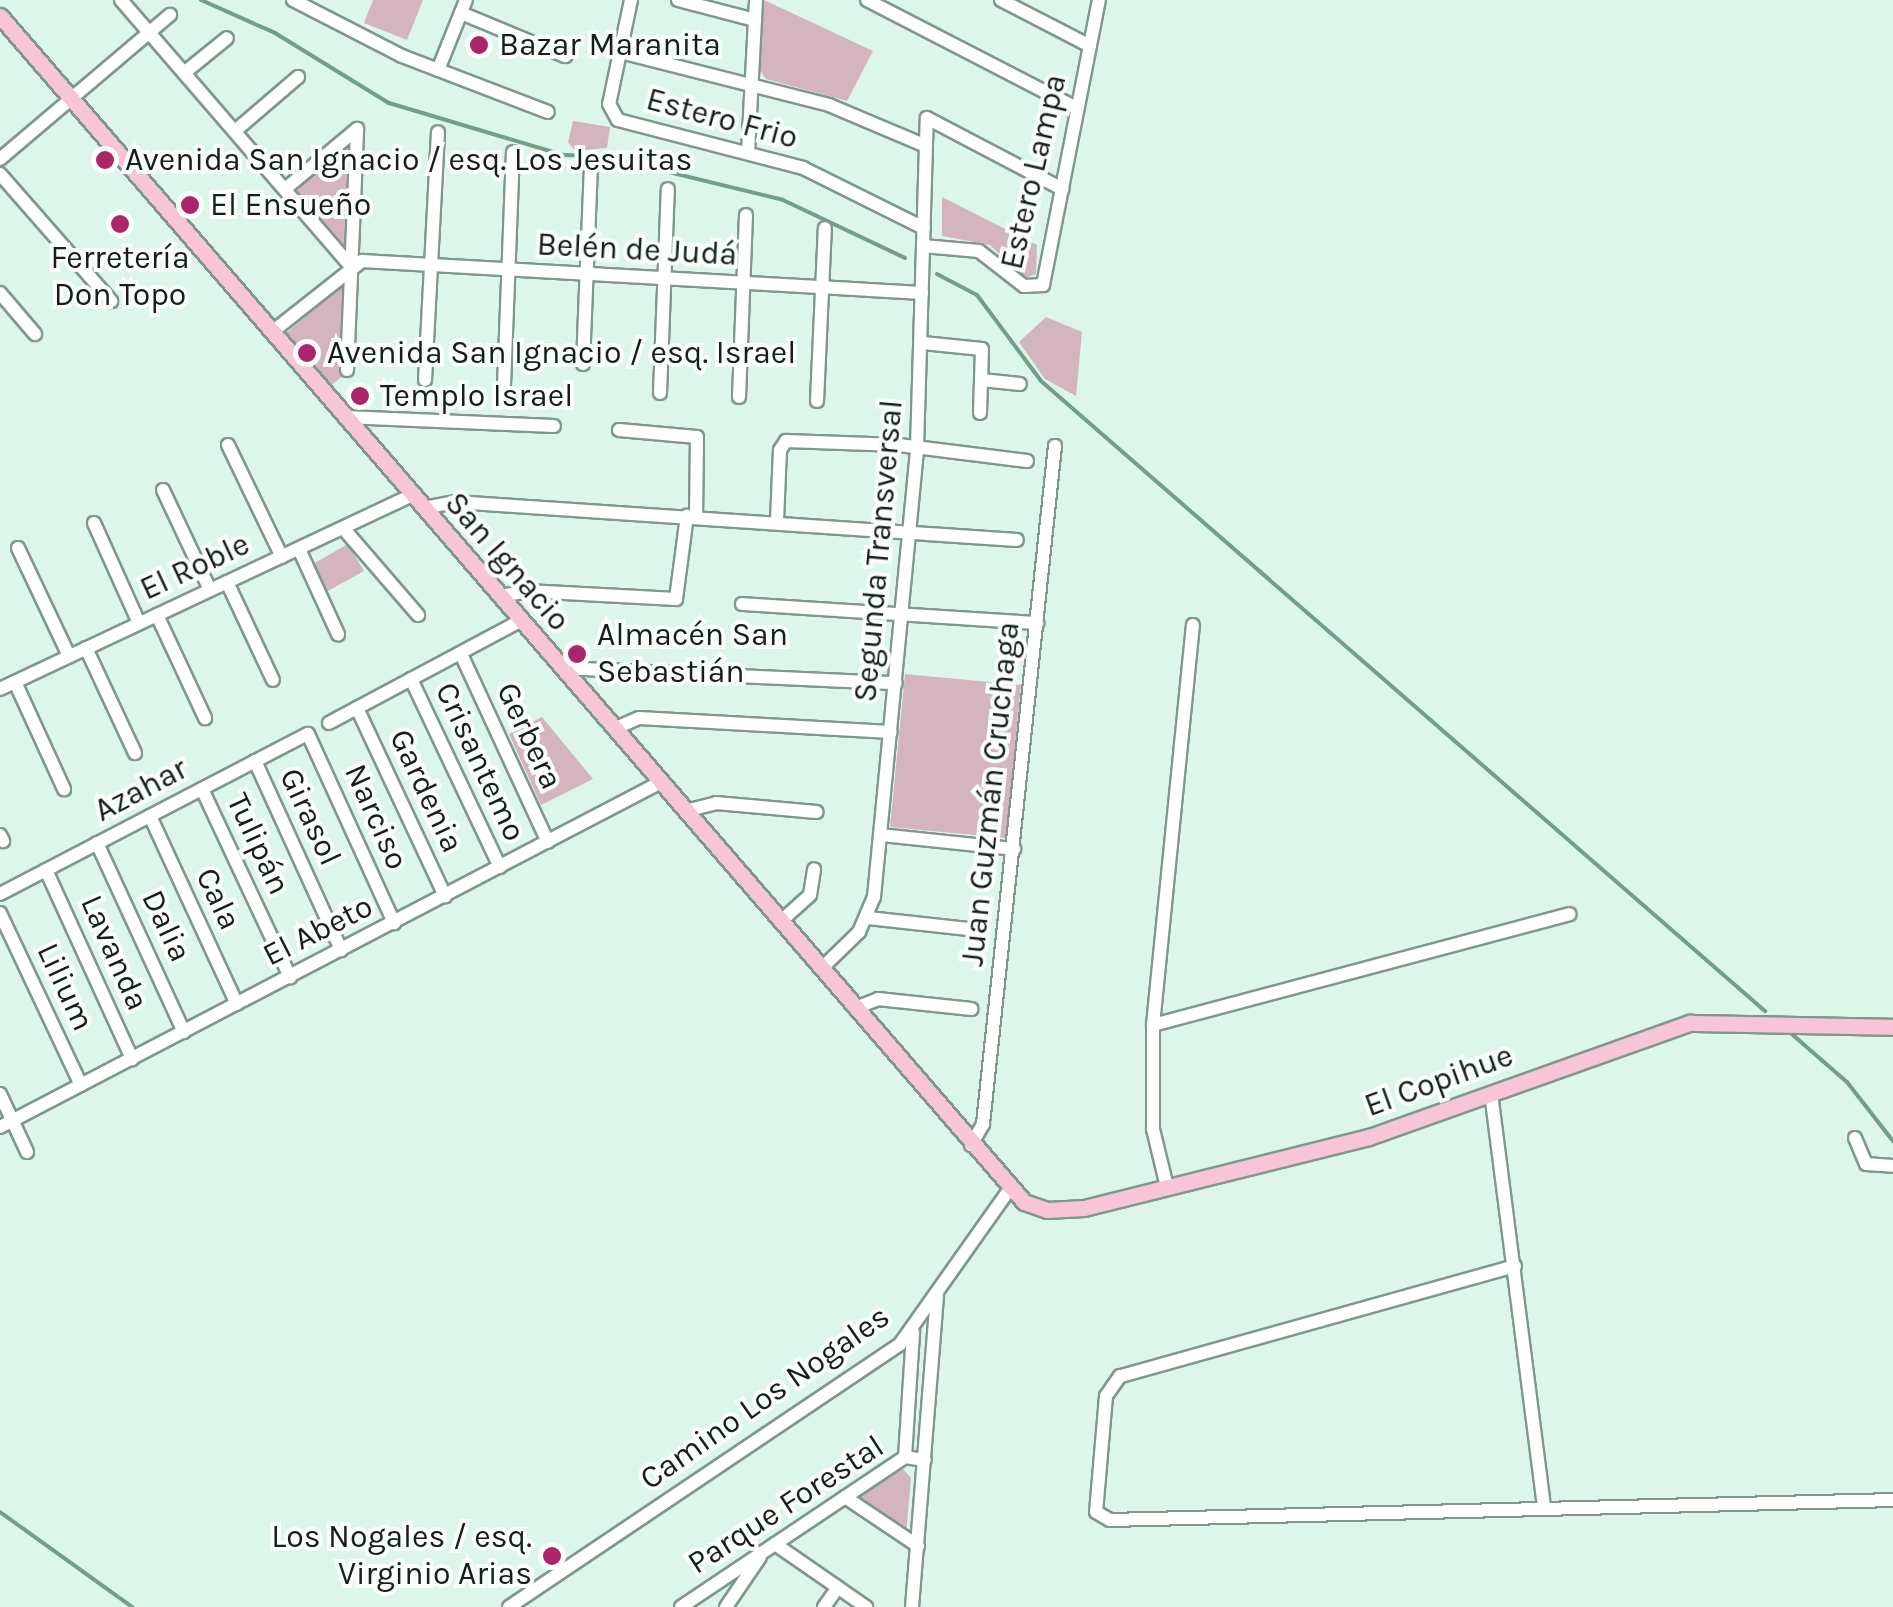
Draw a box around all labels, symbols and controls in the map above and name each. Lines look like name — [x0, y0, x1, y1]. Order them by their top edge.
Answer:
place label: Bazar Maranita — [499, 26, 721, 64]
marker: Bazar Maranita — [468, 34, 490, 56]
street label: Estero Lampa — [993, 71, 1075, 273]
street label: Estero Frio — [642, 80, 802, 158]
place label: Avenida San Ignacio / esq. Los Jesuitas — [125, 141, 692, 179]
marker: Avenida San Ignacio / esq. Los Jesuitas — [94, 149, 116, 171]
place label: El Ensueño — [210, 186, 371, 224]
marker: El Ensueño — [179, 194, 201, 216]
marker: Ferretería Don Topo — [109, 213, 131, 235]
street label: Belén de Judá — [536, 226, 738, 274]
place label: Ferretería Don Topo — [50, 240, 190, 315]
place label: Avenida San Ignacio / esq. Israel — [327, 334, 796, 372]
marker: Avenida San Ignacio / esq. Israel — [296, 342, 318, 364]
place label: Templo Israel — [380, 377, 573, 415]
marker: Templo Israel — [349, 385, 371, 407]
street label: Segunda Transversal — [847, 398, 911, 704]
street label: San Ignacio — [436, 485, 578, 639]
street label: El Roble — [134, 525, 256, 609]
place label: Almacén San Sebastián — [597, 617, 788, 692]
street label: Juan Guzmán Cruchaga — [954, 620, 1028, 968]
marker: Almacén San Sebastián — [566, 643, 588, 665]
street label: Crisantemo — [427, 677, 533, 847]
street label: Gerbera — [488, 677, 570, 795]
street label: Gardenia — [381, 723, 471, 859]
street label: Azahar — [88, 750, 194, 830]
street label: Narciso — [336, 758, 416, 876]
street label: Girasol — [271, 762, 349, 872]
street label: Tulipán — [218, 787, 298, 901]
street label: Cala — [187, 862, 249, 936]
street label: Dalia — [133, 884, 199, 968]
street label: El Abeto — [257, 887, 379, 975]
street label: Lavanda — [72, 889, 156, 1017]
street label: Lilium — [28, 937, 102, 1037]
street label: El Copihue — [1360, 1036, 1518, 1126]
street label: Camino Los Nogales — [633, 1298, 897, 1498]
street label: Parque Forestal — [681, 1427, 891, 1583]
place label: Los Nogales / esq. Virginio Arias — [271, 1519, 532, 1594]
marker: Los Nogales / esq. Virginio Arias — [541, 1545, 563, 1567]

